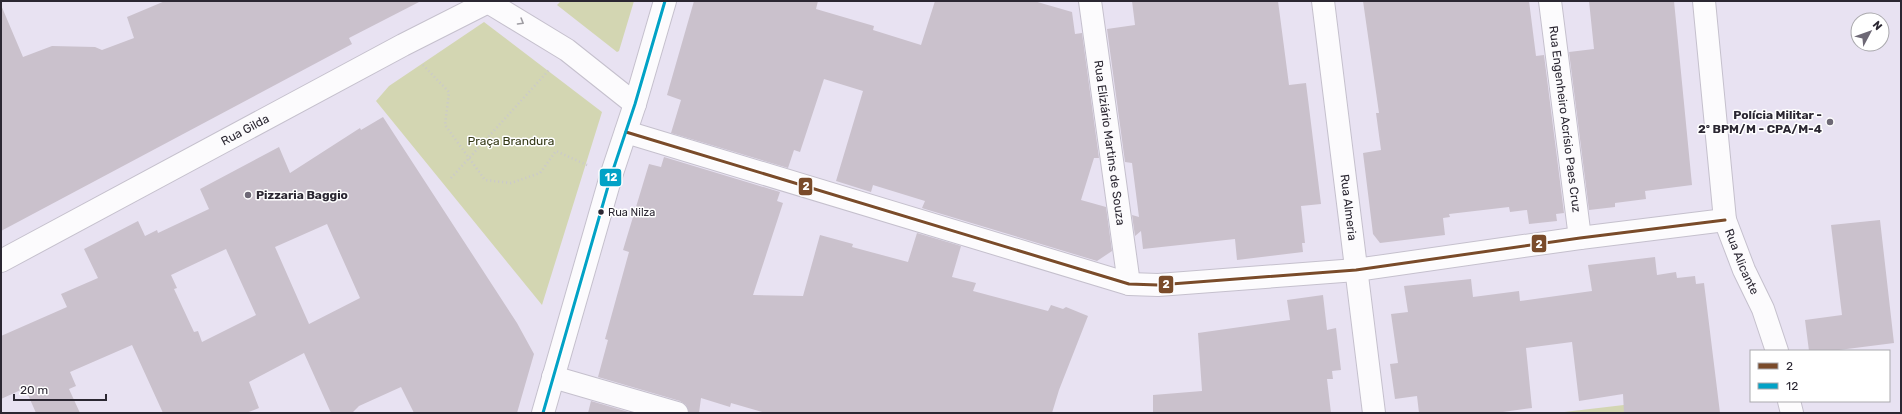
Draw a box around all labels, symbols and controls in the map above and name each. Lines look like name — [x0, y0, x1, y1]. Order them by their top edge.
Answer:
north arrow — [1850, 12, 1890, 52]
one-way arrow — [517, 18, 524, 25]
text: N — [1870, 19, 1885, 33]
street label: Rua Engenheiro Acrísio Paes Cruz — [1546, 25, 1584, 213]
street label: Rua Eliziário Martins de Souza — [1091, 59, 1128, 226]
place label: Polícia Militar - 2º BPM/M - CPA/M-4 — [1698, 108, 1822, 136]
street label: Rua Gilda — [219, 111, 271, 148]
marker: Polícia Militar - 2º BPM/M - CPA/M-4 — [1825, 117, 1835, 127]
park label: Praça Brandura — [468, 134, 554, 148]
line badge: 12 — [599, 168, 622, 187]
text: 12 — [605, 171, 617, 184]
street label: Rua Almeria — [1338, 173, 1360, 241]
line badge: 2 — [798, 177, 813, 196]
text: 2 — [802, 180, 810, 193]
place label: Pizzaria Baggio — [256, 188, 348, 202]
marker: Pizzaria Baggio — [243, 190, 253, 200]
place label: Rua Nilza — [608, 206, 655, 219]
marker: Rua Nilza — [596, 207, 606, 217]
street label: Rua Alicante — [1722, 227, 1762, 297]
line badge: 2 — [1531, 234, 1547, 253]
text: 2 — [1535, 238, 1543, 251]
line badge: 2 — [1158, 275, 1174, 294]
text: 2 — [1162, 278, 1170, 291]
legend — [1750, 350, 1890, 402]
text: 2 — [1786, 359, 1793, 373]
scale bar — [14, 376, 106, 402]
text: 12 — [1786, 379, 1798, 393]
text: 20 m — [20, 383, 48, 397]

